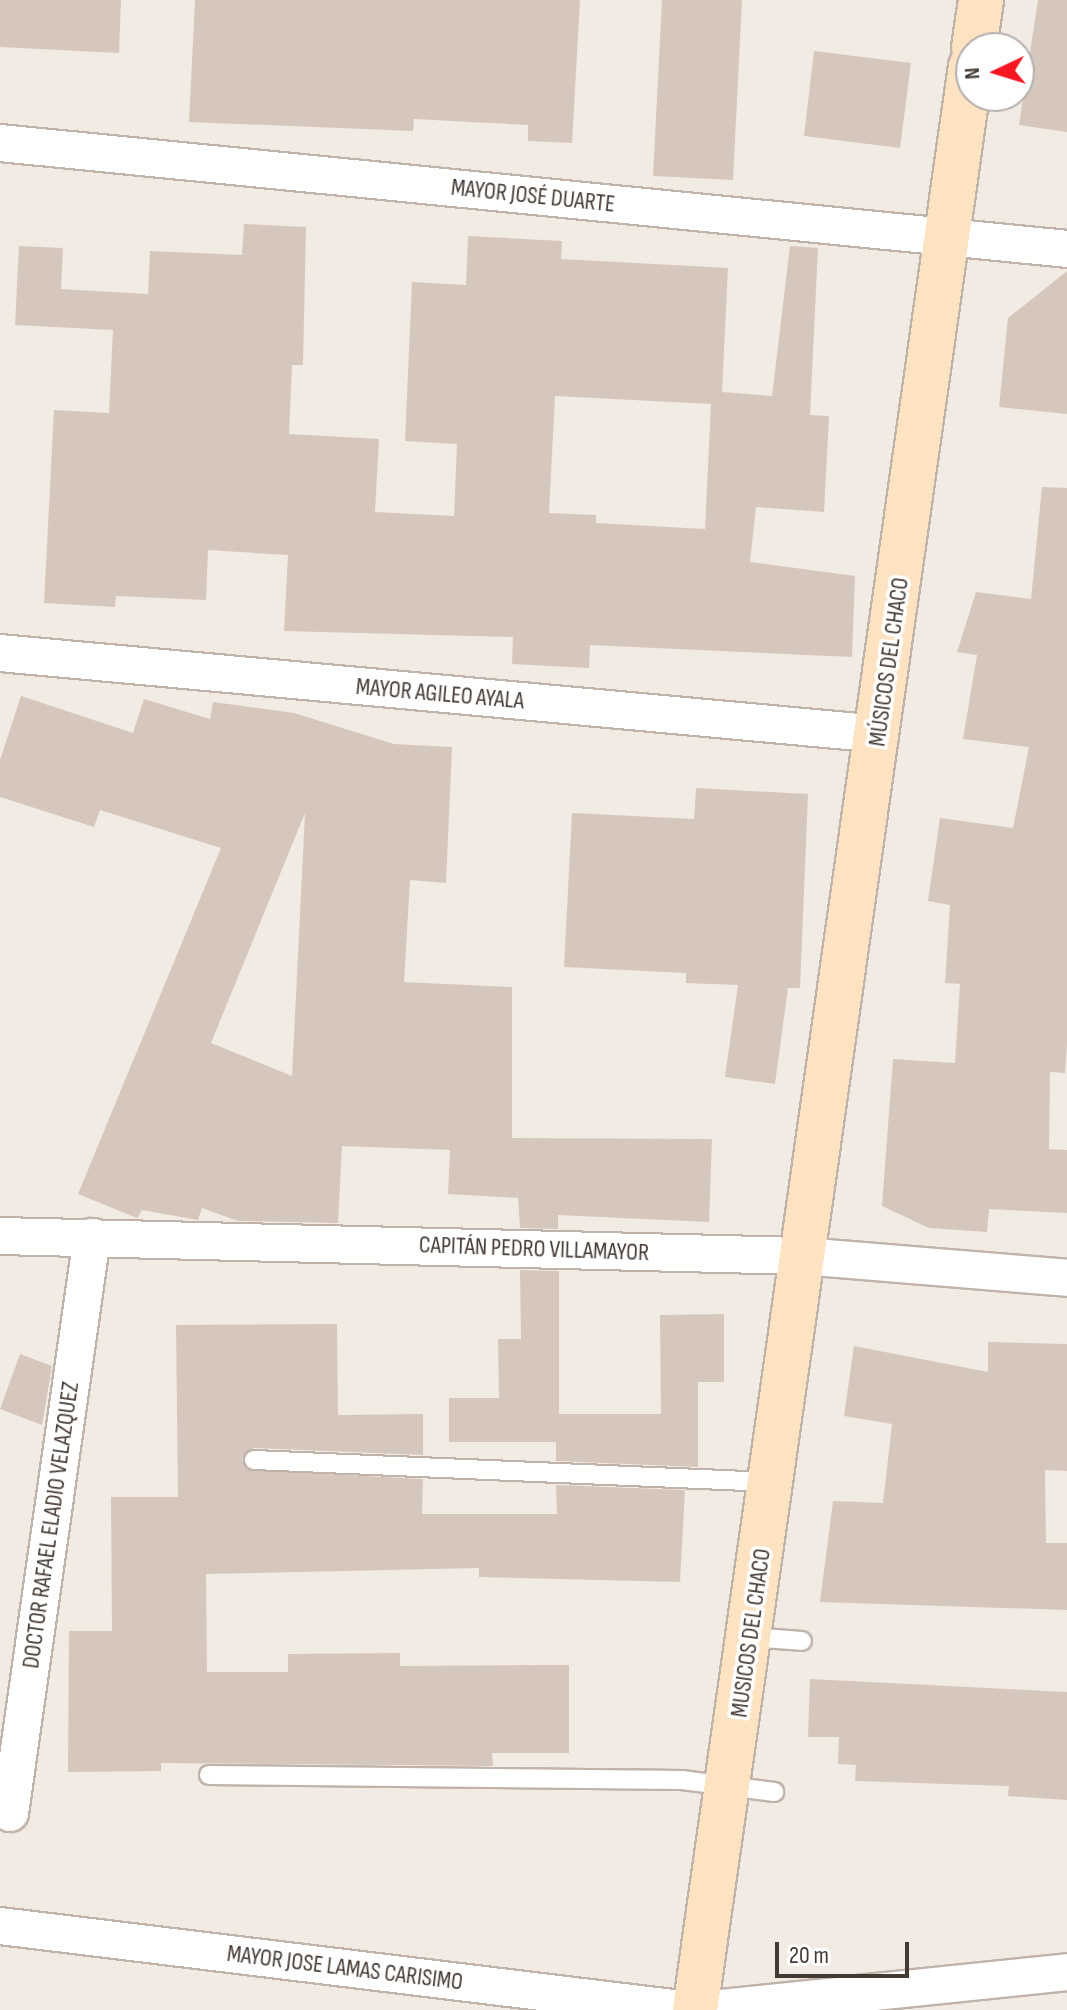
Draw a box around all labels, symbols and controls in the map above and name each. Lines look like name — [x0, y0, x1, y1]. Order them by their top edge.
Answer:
north arrow — [955, 32, 1035, 112]
text: N — [959, 67, 986, 80]
street label: MAYOR JOSÉ DUARTE — [450, 173, 616, 219]
street label: MÚSICOS DEL CHACO — [863, 576, 915, 748]
street label: MAYOR AGILEO AYALA — [355, 672, 525, 716]
street label: CAPITÁN PEDRO VILLAMAYOR — [418, 1231, 650, 1267]
street label: DOCTOR RAFAEL ELADIO VELAZQUEZ — [17, 1380, 85, 1670]
street label: MUSICOS DEL CHACO — [725, 1547, 777, 1719]
scale bar — [779, 1926, 913, 1976]
street label: MAYOR JOSE LAMAS CARISIMO — [225, 1939, 465, 1997]
text: 20 m — [789, 1941, 829, 1970]

